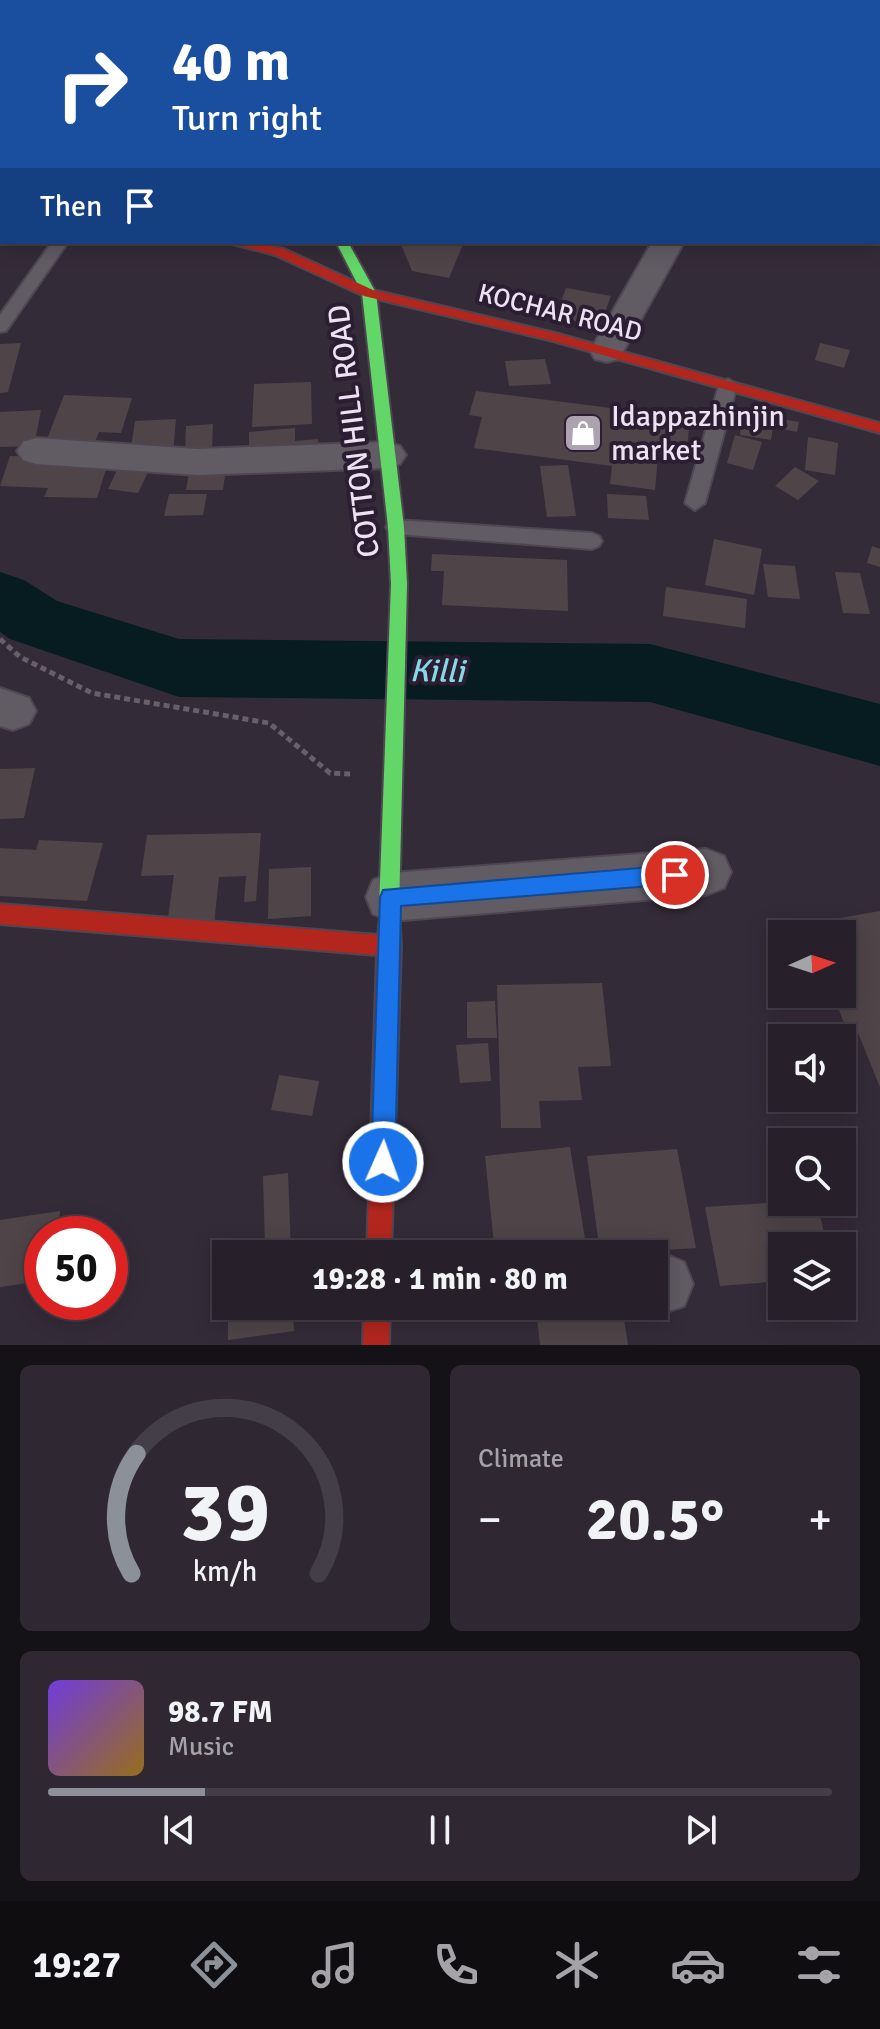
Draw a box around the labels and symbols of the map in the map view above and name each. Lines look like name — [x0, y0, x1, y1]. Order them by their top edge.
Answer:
street label: KOCHAR ROAD — [475, 277, 645, 349]
street label: COTTON HILL ROAD — [320, 303, 388, 559]
place label: Idappazhinjin market — [611, 398, 785, 469]
shop icon: Idappazhinjin market — [562, 412, 604, 454]
water label: Killi — [409, 651, 468, 691]
pin — [641, 841, 709, 909]
north arrow — [768, 920, 856, 1008]
position arrow — [341, 1120, 425, 1204]
speed limit sign: 50 — [24, 1216, 128, 1320]

